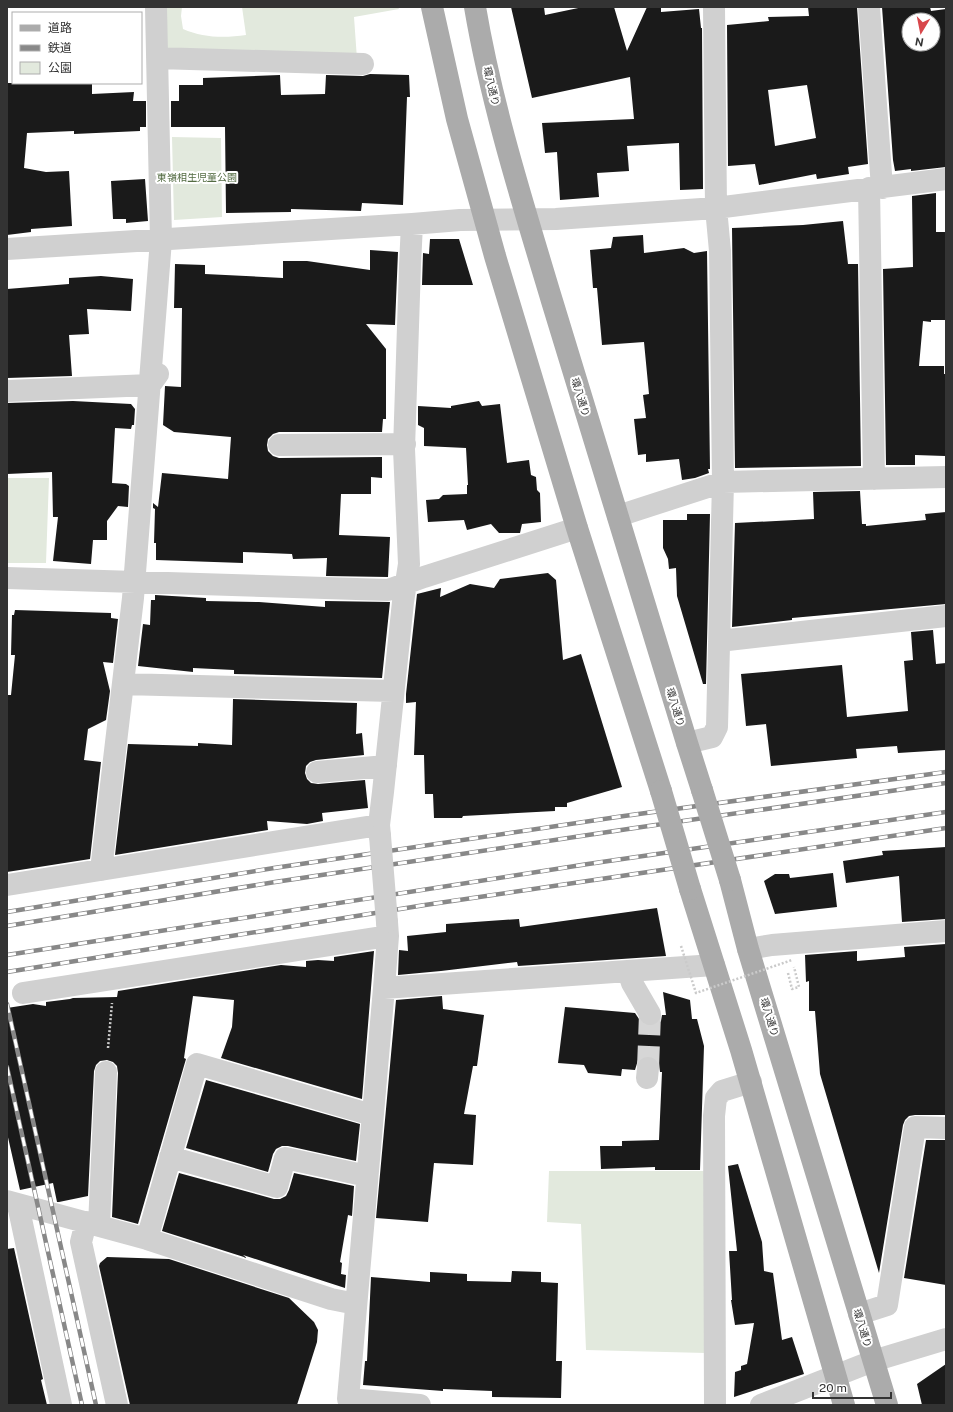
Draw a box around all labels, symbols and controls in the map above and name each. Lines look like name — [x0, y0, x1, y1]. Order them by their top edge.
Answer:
legend — [12, 12, 142, 84]
north arrow — [901, 12, 941, 52]
text: 道路 — [48, 21, 72, 35]
text: N — [914, 35, 925, 49]
text: 鉄道 — [48, 41, 72, 55]
text: 公園 — [48, 61, 72, 75]
street label: 環八通り — [482, 65, 502, 107]
park label: 東嶺相生児童公園 — [157, 171, 237, 183]
street label: 環八通り — [569, 376, 593, 418]
street label: 環八通り — [664, 686, 688, 728]
street label: 環八通り — [758, 996, 782, 1038]
street label: 環八通り — [851, 1307, 875, 1349]
scale bar — [813, 1374, 891, 1400]
text: 20 m — [819, 1381, 847, 1395]

